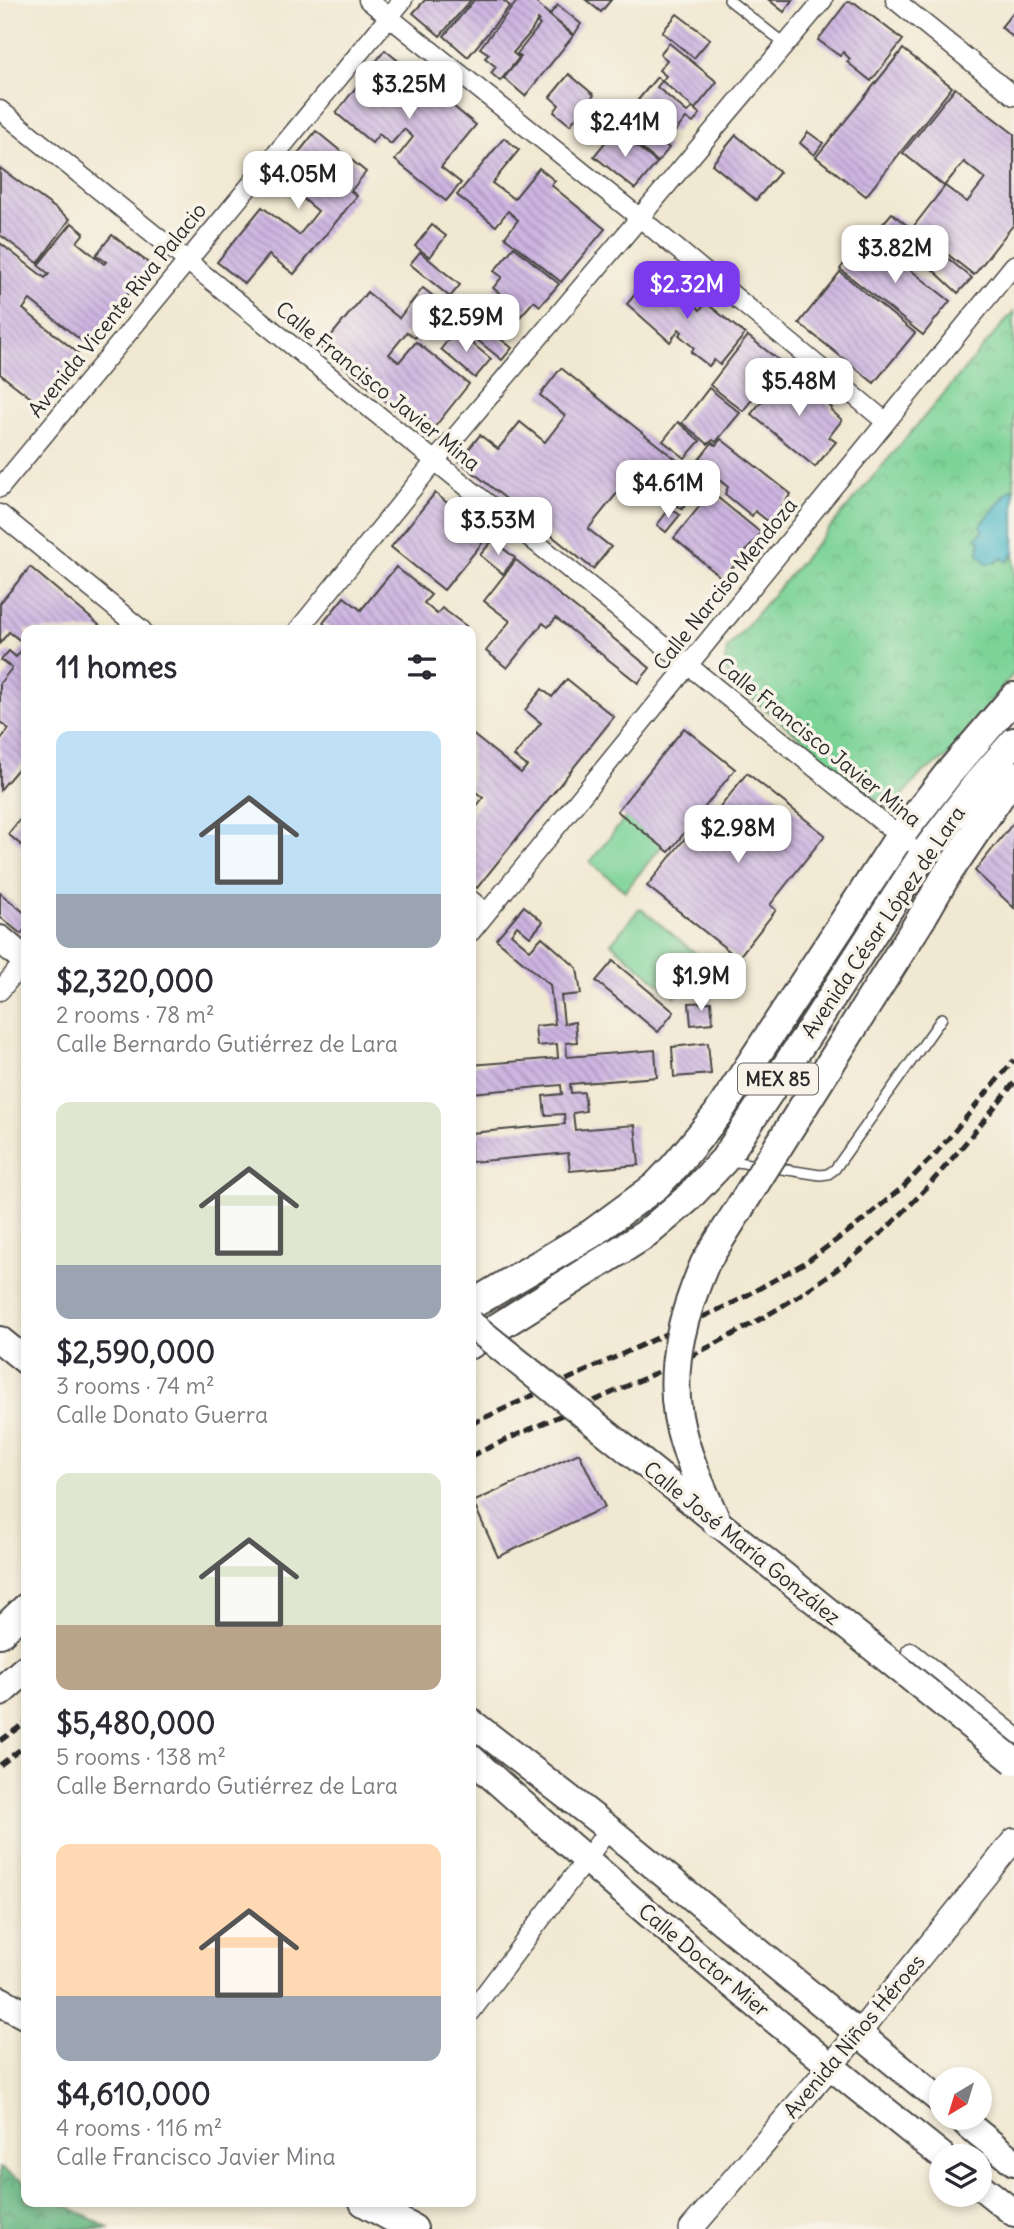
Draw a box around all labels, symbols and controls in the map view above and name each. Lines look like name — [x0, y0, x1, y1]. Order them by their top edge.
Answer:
pin: $3.25M — [352, 61, 466, 121]
text: $3.25M — [371, 69, 447, 98]
pin: $2.41M — [568, 100, 682, 159]
text: $2.41M — [590, 107, 660, 136]
pin: $4.05M — [241, 152, 355, 211]
text: $4.05M — [259, 159, 337, 188]
street label: Avenida Vicente Riva Palacio — [22, 197, 212, 423]
pin: $3.82M — [838, 226, 952, 285]
text: $3.82M — [857, 233, 933, 262]
pin: $2.32M — [630, 262, 744, 321]
text: $2.32M — [650, 269, 724, 298]
pin: $2.59M — [409, 294, 523, 354]
street label: Calle Francisco Javier Mina — [270, 295, 486, 477]
text: $2.59M — [428, 302, 504, 331]
pin: $5.48M — [742, 358, 856, 418]
text: $5.48M — [761, 366, 837, 395]
pin: $4.61M — [611, 461, 725, 520]
text: $4.61M — [632, 468, 704, 497]
street label: Calle Narciso Mendoza — [647, 492, 803, 676]
pin: $3.53M — [441, 498, 555, 557]
text: $3.53M — [460, 505, 536, 534]
text: 11 homes — [56, 648, 177, 686]
icon: filters — [403, 648, 441, 686]
street label: Calle Francisco Javier Mina — [711, 651, 927, 833]
icon: home — [186, 777, 312, 903]
street label: Avenida César López de Lara — [795, 801, 971, 1043]
pin: $2.98M — [681, 806, 795, 865]
text: $2.98M — [700, 813, 776, 842]
pin: $1.9M — [652, 954, 750, 1013]
text: $1.9M — [672, 961, 730, 990]
text: $2,320,000 — [56, 962, 214, 1000]
text: 2 rooms · 78 m² — [56, 1000, 215, 1029]
text: Calle Bernardo Gutiérrez de Lara — [56, 1029, 398, 1058]
road number: MEX 85 — [738, 1064, 818, 1094]
icon: home — [186, 1148, 312, 1274]
text: $2,590,000 — [56, 1333, 215, 1371]
text: 3 rooms · 74 m² — [56, 1371, 215, 1400]
text: Calle Donato Guerra — [56, 1400, 268, 1429]
street label: Calle José María González — [638, 1455, 846, 1631]
icon: home — [186, 1519, 312, 1645]
text: $5,480,000 — [56, 1704, 215, 1742]
text: 5 rooms · 138 m² — [56, 1742, 226, 1771]
text: Calle Bernardo Gutiérrez de Lara — [56, 1771, 398, 1800]
icon: home — [186, 1890, 312, 2016]
street label: Calle Doctor Mier — [633, 1897, 775, 2023]
street label: Avenida Niños Héroes — [777, 1948, 931, 2124]
north arrow — [929, 2067, 992, 2130]
map controls — [929, 2067, 992, 2207]
text: $4,610,000 — [56, 2075, 211, 2113]
text: 4 rooms · 116 m² — [56, 2113, 222, 2142]
text: Calle Francisco Javier Mina — [56, 2142, 336, 2171]
button: layers — [929, 2144, 992, 2207]

